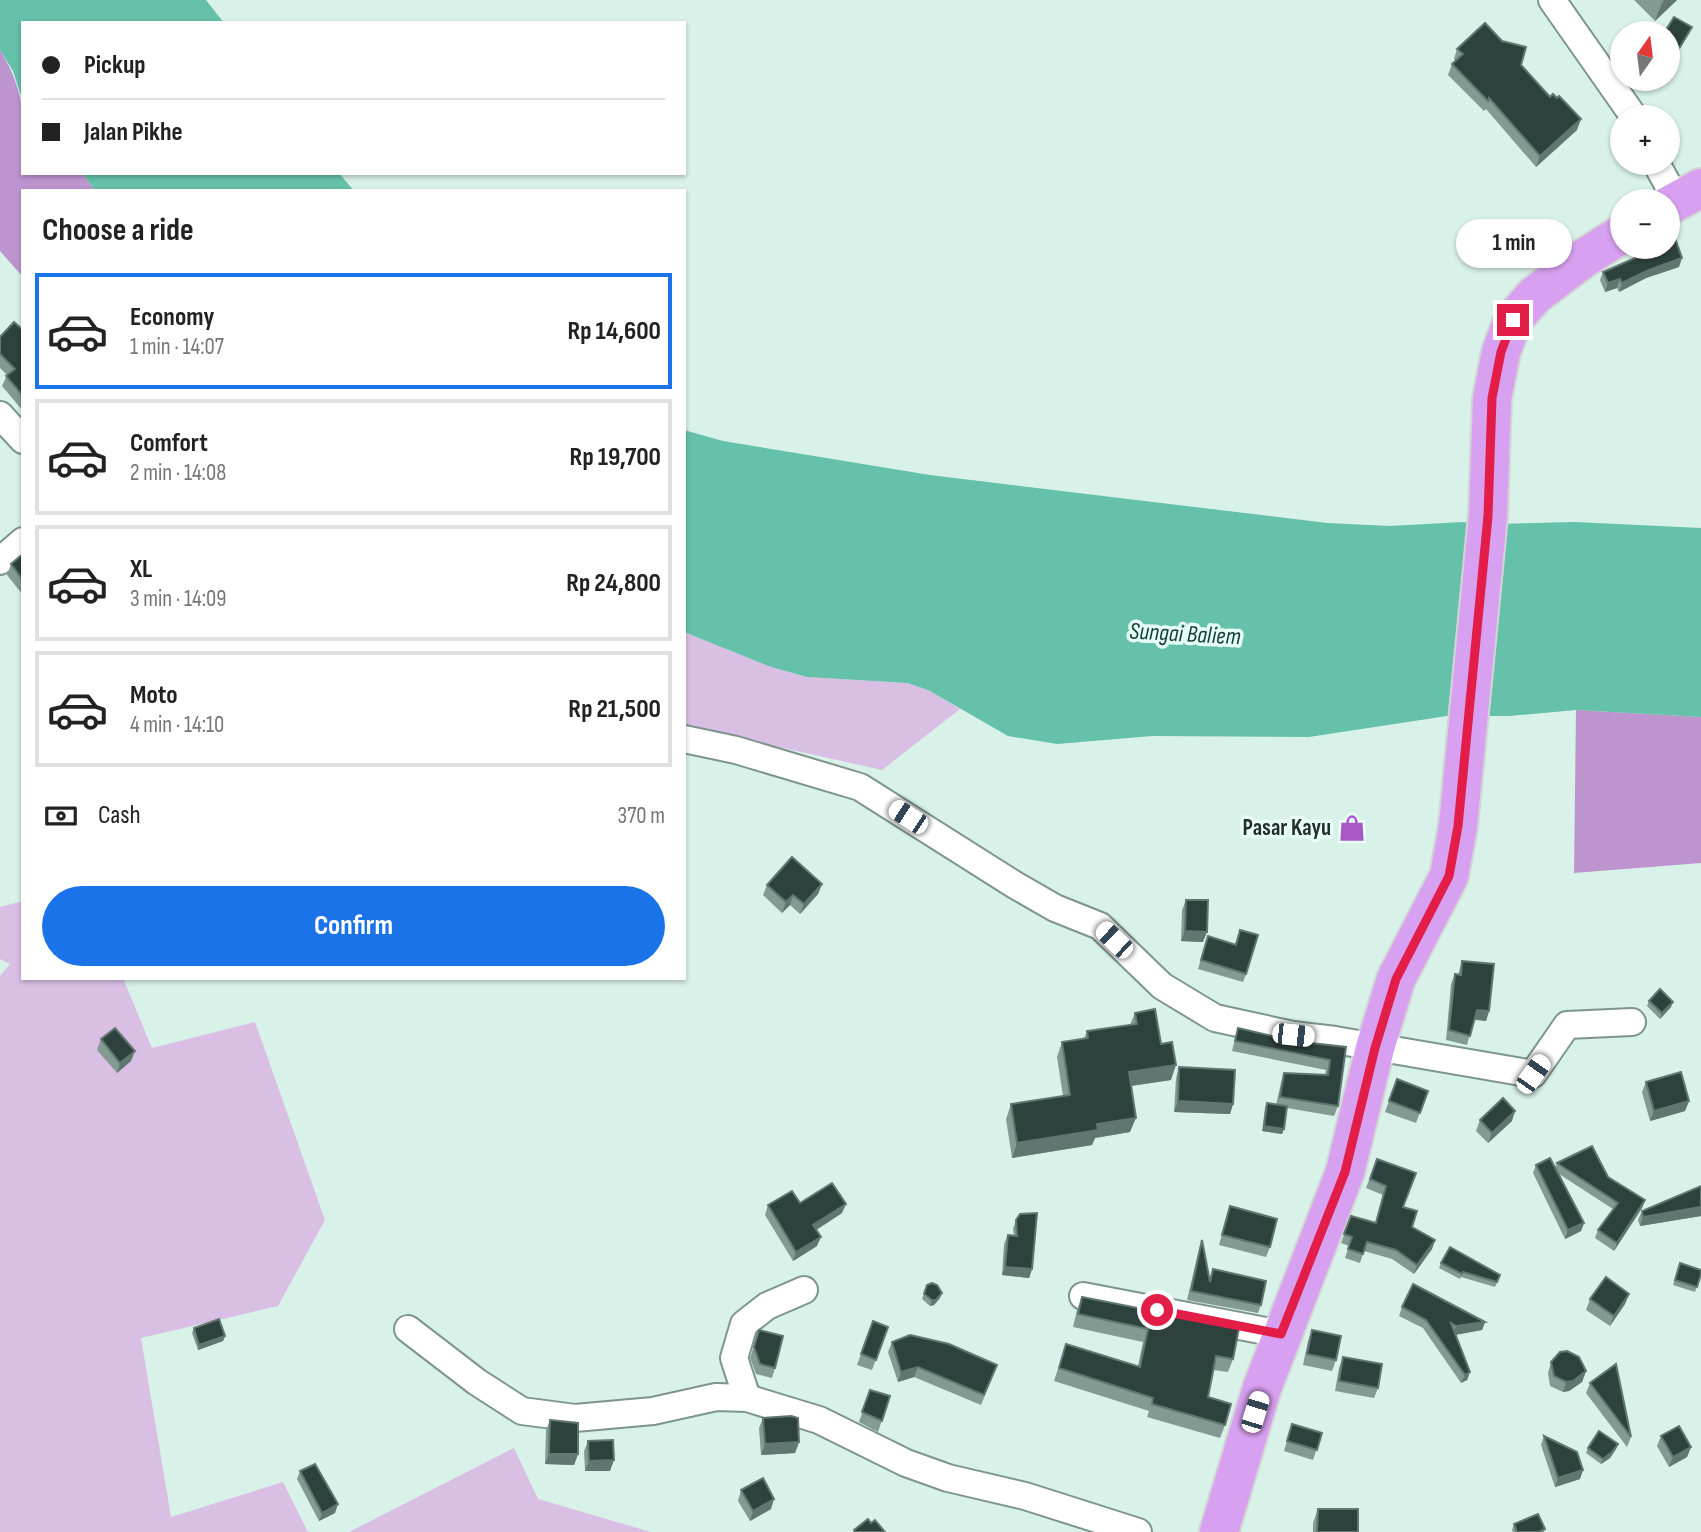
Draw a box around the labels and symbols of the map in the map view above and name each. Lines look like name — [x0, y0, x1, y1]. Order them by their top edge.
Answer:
north arrow — [1610, 21, 1680, 91]
callout: 1 min — [1455, 218, 1571, 268]
route end — [1497, 304, 1529, 336]
water label: Sungai Baliem — [1129, 617, 1241, 651]
car — [885, 797, 932, 837]
shop icon: Pasar Kayu — [1337, 813, 1367, 843]
place label: Pasar Kayu — [1243, 814, 1331, 842]
car — [1092, 918, 1137, 962]
car — [1272, 1022, 1315, 1048]
car — [1513, 1051, 1554, 1097]
route start — [1141, 1294, 1173, 1326]
car — [1239, 1389, 1272, 1435]

